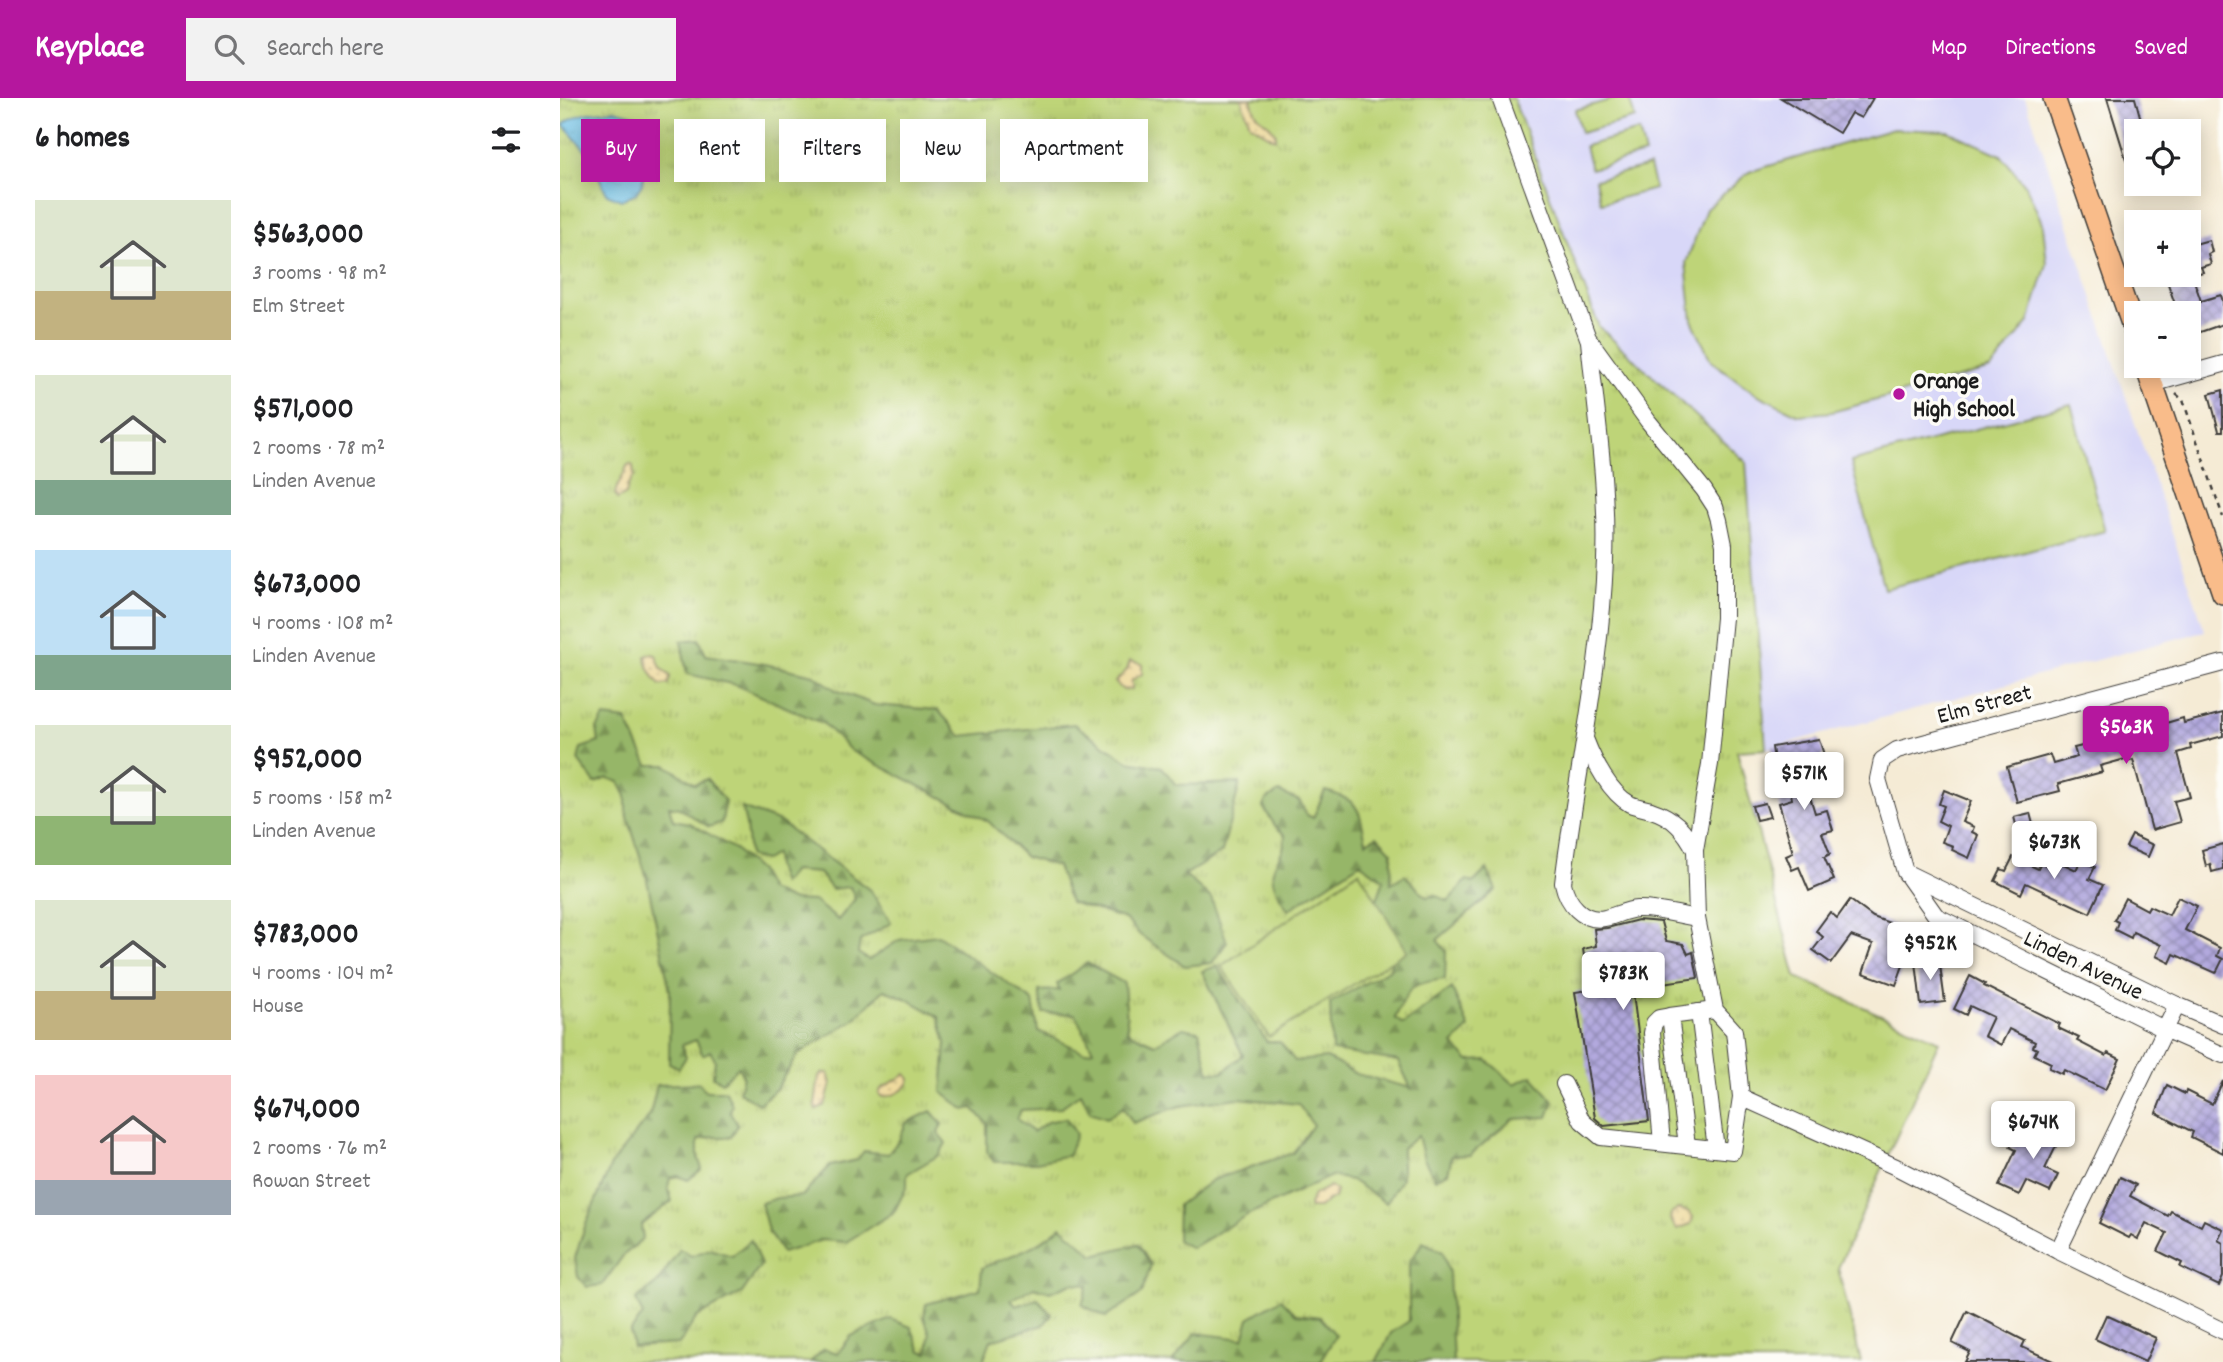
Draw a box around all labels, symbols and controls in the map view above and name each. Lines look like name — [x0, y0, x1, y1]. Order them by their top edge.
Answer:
search box — [186, 18, 676, 81]
text: Keyplace — [35, 26, 144, 73]
icon: search — [210, 30, 248, 68]
text: Search here — [266, 31, 384, 68]
text: Map — [1931, 32, 1967, 66]
text: Directions — [2005, 32, 2096, 66]
text: Saved — [2134, 32, 2188, 66]
text: 6 homes — [35, 119, 130, 162]
chip: Buy — [581, 119, 660, 182]
chip: Rent — [674, 119, 765, 182]
chip: Filters — [779, 119, 886, 182]
chip: New — [900, 119, 986, 182]
chip: Apartment — [1000, 119, 1148, 182]
map controls — [2124, 119, 2201, 378]
button: locate — [2124, 119, 2201, 196]
icon: filters — [487, 121, 525, 159]
button: + — [2124, 210, 2201, 287]
text: $563,000 — [252, 215, 364, 258]
icon: home — [91, 228, 175, 312]
text: 3 rooms · 98 m² — [252, 258, 387, 291]
text: Elm Street — [252, 291, 345, 324]
button: − — [2124, 301, 2201, 378]
place label: Orange High School — [1913, 366, 2015, 428]
marker: Orange High School — [1891, 386, 1907, 402]
text: $571,000 — [252, 390, 354, 433]
icon: home — [91, 403, 175, 487]
text: 2 rooms · 78 m² — [252, 433, 385, 466]
text: Linden Avenue — [252, 466, 376, 499]
text: $673,000 — [252, 565, 361, 608]
icon: home — [91, 578, 175, 662]
text: 4 rooms · 108 m² — [252, 608, 393, 641]
text: Linden Avenue — [252, 641, 376, 674]
street label: Elm Street — [1934, 677, 2036, 735]
pin: $563K — [2077, 706, 2175, 766]
text: $563K — [2099, 712, 2153, 745]
text: $952,000 — [252, 740, 363, 783]
pin: $571K — [1755, 752, 1853, 812]
icon: home — [91, 753, 175, 837]
text: $571K — [1781, 758, 1827, 791]
text: 5 rooms · 158 m² — [252, 783, 393, 816]
text: Linden Avenue — [252, 816, 376, 849]
pin: $673K — [2005, 822, 2103, 881]
text: $673K — [2028, 827, 2080, 860]
text: $783,000 — [252, 915, 359, 958]
pin: $952K — [1881, 922, 1979, 982]
street label: Linden Avenue — [2017, 923, 2148, 1010]
icon: home — [91, 928, 175, 1012]
text: $952K — [1903, 928, 1957, 961]
pin: $783K — [1574, 953, 1672, 1012]
text: 4 rooms · 104 m² — [252, 958, 394, 991]
text: $783K — [1598, 958, 1648, 991]
text: House — [252, 991, 304, 1024]
text: $674,000 — [252, 1090, 361, 1133]
pin: $674K — [1984, 1102, 2082, 1161]
icon: home — [91, 1103, 175, 1187]
text: $674K — [2007, 1107, 2059, 1140]
text: 2 rooms · 76 m² — [252, 1133, 387, 1166]
text: Rowan Street — [252, 1166, 371, 1199]

